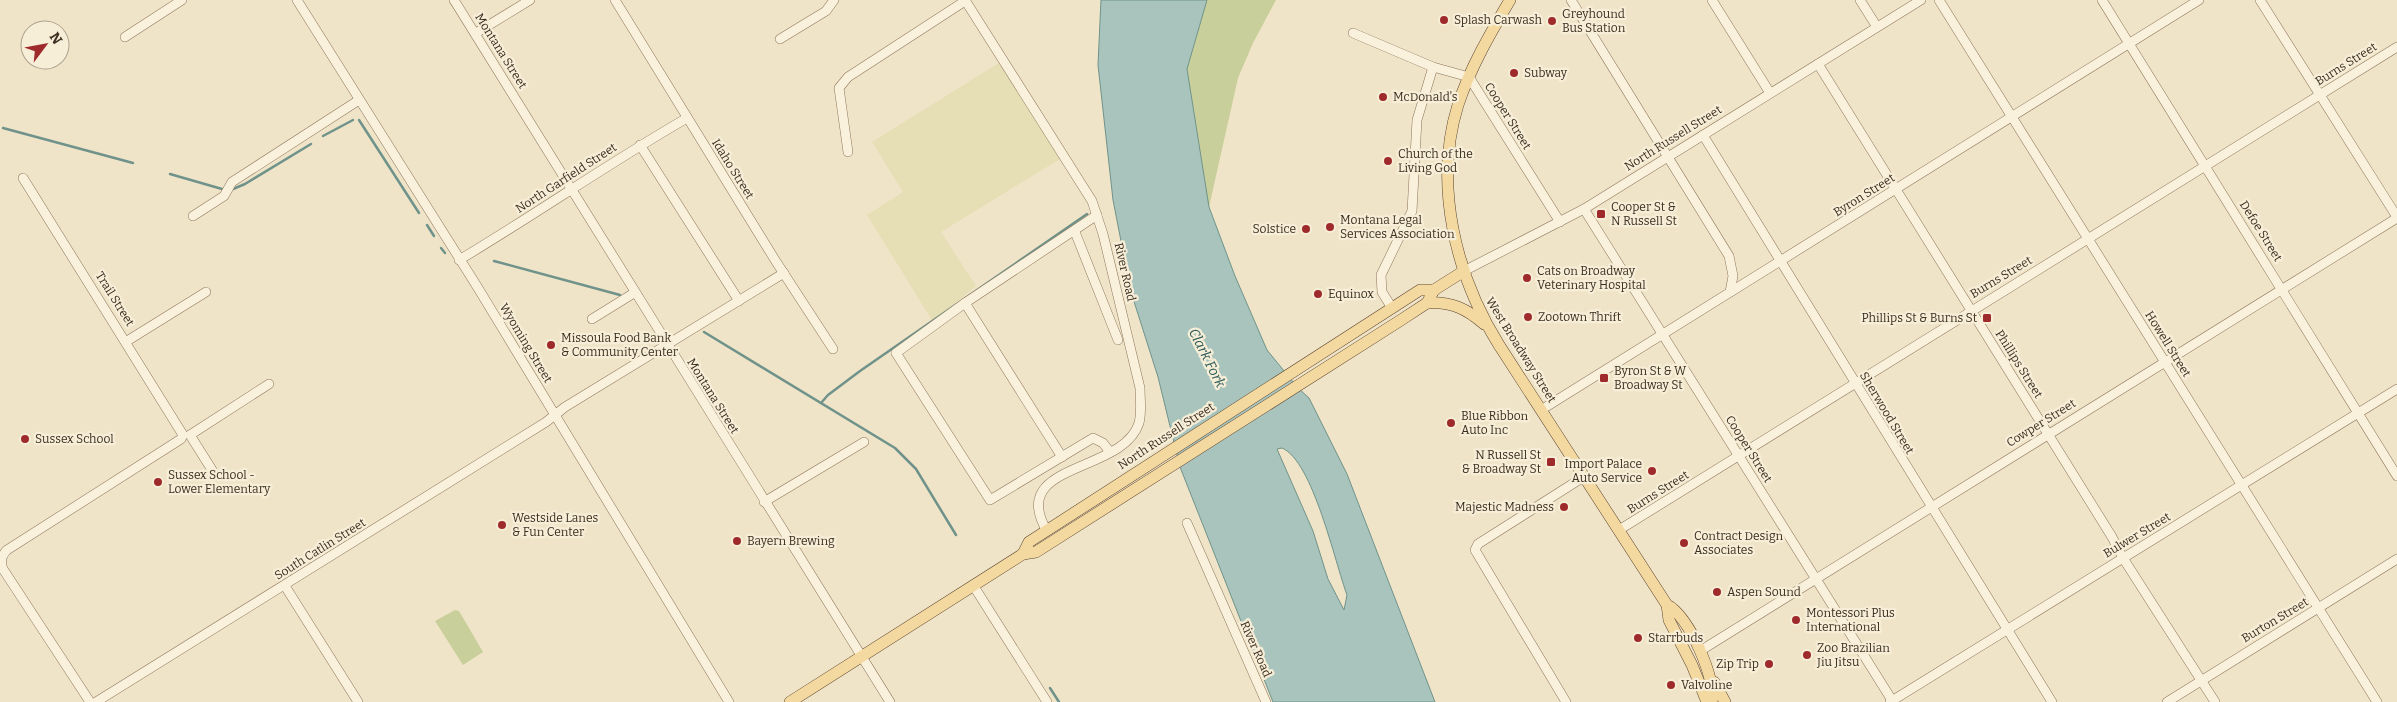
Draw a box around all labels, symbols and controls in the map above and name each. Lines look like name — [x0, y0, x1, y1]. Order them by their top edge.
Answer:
place label: Greyhound Bus Station — [1562, 7, 1626, 35]
street label: Montana Street — [472, 11, 530, 92]
place label: Splash Carwash — [1454, 13, 1543, 27]
marker: Splash Carwash — [1438, 14, 1450, 26]
marker: Greyhound Bus Station — [1546, 15, 1558, 27]
north arrow — [20, 20, 70, 70]
text: N — [46, 29, 66, 48]
street label: Burns Street — [2313, 39, 2380, 88]
place label: Subway — [1524, 66, 1568, 80]
marker: Subway — [1508, 67, 1520, 79]
street label: Cooper Street — [1482, 80, 1535, 153]
place label: McDonald's — [1393, 90, 1458, 104]
marker: McDonald's — [1377, 91, 1389, 103]
street label: North Russell Street — [1622, 102, 1725, 174]
street label: Idaho Street — [709, 136, 757, 202]
street label: North Garfield Street — [513, 140, 620, 216]
place label: Church of the Living God — [1398, 147, 1473, 175]
marker: Church of the Living God — [1382, 155, 1394, 167]
street label: Byron Street — [1831, 170, 1898, 219]
street label: Defoe Street — [2237, 198, 2286, 264]
place label: Cooper St & N Russell St — [1611, 200, 1677, 228]
marker: Cooper St & N Russell St — [1595, 208, 1607, 220]
place label: Montana Legal Services Association — [1340, 213, 1455, 241]
marker: Montana Legal Services Association — [1324, 221, 1336, 233]
place label: Solstice — [1252, 222, 1296, 236]
marker: Solstice — [1300, 223, 1312, 235]
street label: River Road — [1111, 241, 1139, 303]
street label: Burns Street — [1968, 253, 2035, 301]
place label: Cats on Broadway Veterinary Hospital — [1537, 264, 1646, 292]
street label: Trail Street — [93, 269, 138, 329]
marker: Cats on Broadway Veterinary Hospital — [1521, 272, 1533, 284]
place label: Equinox — [1328, 287, 1374, 301]
marker: Equinox — [1312, 288, 1324, 300]
street label: West Broadway Street — [1483, 295, 1559, 406]
street label: Wyoming Street — [497, 301, 556, 386]
street label: Howell Street — [2142, 308, 2194, 380]
place label: Zootown Thrift — [1538, 310, 1622, 324]
marker: Zootown Thrift — [1522, 311, 1534, 323]
place label: Phillips St & Burns St — [1861, 311, 1978, 325]
marker: Phillips St & Burns St — [1981, 312, 1993, 324]
water label: Clark Fork — [1185, 326, 1229, 391]
street label: Phillips Street — [1992, 327, 2046, 401]
place label: Missoula Food Bank & Community Center — [561, 331, 679, 359]
marker: Missoula Food Bank & Community Center — [545, 339, 557, 351]
street label: Montana Street — [684, 356, 742, 437]
place label: Byron St & W Broadway St — [1614, 364, 1687, 392]
street label: Sherwood Street — [1857, 369, 1917, 457]
marker: Byron St & W Broadway St — [1598, 372, 1610, 384]
street label: Cowper Street — [2004, 396, 2079, 450]
street label: North Russell Street — [1115, 399, 1217, 472]
place label: Blue Ribbon Auto Inc — [1461, 409, 1529, 437]
street label: Cooper Street — [1723, 413, 1776, 486]
marker: Blue Ribbon Auto Inc — [1445, 417, 1457, 429]
place label: Sussex School — [35, 432, 114, 446]
marker: Sussex School — [19, 433, 31, 445]
place label: N Russell St & Broadway St — [1462, 448, 1542, 476]
marker: N Russell St & Broadway St — [1545, 456, 1557, 468]
place label: Import Palace Auto Service — [1564, 457, 1642, 485]
marker: Import Palace Auto Service — [1646, 465, 1658, 477]
street label: Burns Street — [1625, 467, 1692, 516]
place label: Sussex School - Lower Elementary — [168, 468, 271, 496]
marker: Sussex School - Lower Elementary — [152, 476, 164, 488]
place label: Majestic Madness — [1455, 500, 1554, 514]
marker: Majestic Madness — [1558, 501, 1570, 513]
street label: Bulwer Street — [2101, 509, 2174, 561]
place label: Westside Lanes & Fun Center — [512, 511, 599, 539]
street label: South Catlin Street — [272, 515, 369, 583]
marker: Westside Lanes & Fun Center — [496, 519, 508, 531]
place label: Contract Design Associates — [1694, 529, 1783, 557]
place label: Bayern Brewing — [747, 534, 835, 548]
marker: Bayern Brewing — [731, 535, 743, 547]
marker: Contract Design Associates — [1678, 537, 1690, 549]
place label: Aspen Sound — [1727, 585, 1801, 599]
marker: Aspen Sound — [1711, 586, 1723, 598]
street label: Burton Street — [2239, 594, 2311, 645]
place label: Montessori Plus International — [1806, 606, 1895, 634]
marker: Montessori Plus International — [1790, 614, 1802, 626]
street label: River Road — [1237, 619, 1275, 679]
place label: Starrbuds — [1648, 631, 1704, 645]
marker: Starrbuds — [1632, 632, 1644, 644]
place label: Zoo Brazilian Jiu Jitsu — [1816, 641, 1890, 669]
marker: Zoo Brazilian Jiu Jitsu — [1801, 649, 1813, 661]
place label: Zip Trip — [1716, 657, 1759, 671]
marker: Zip Trip — [1763, 658, 1775, 670]
place label: Valvoline — [1681, 678, 1732, 692]
marker: Valvoline — [1665, 679, 1677, 691]

